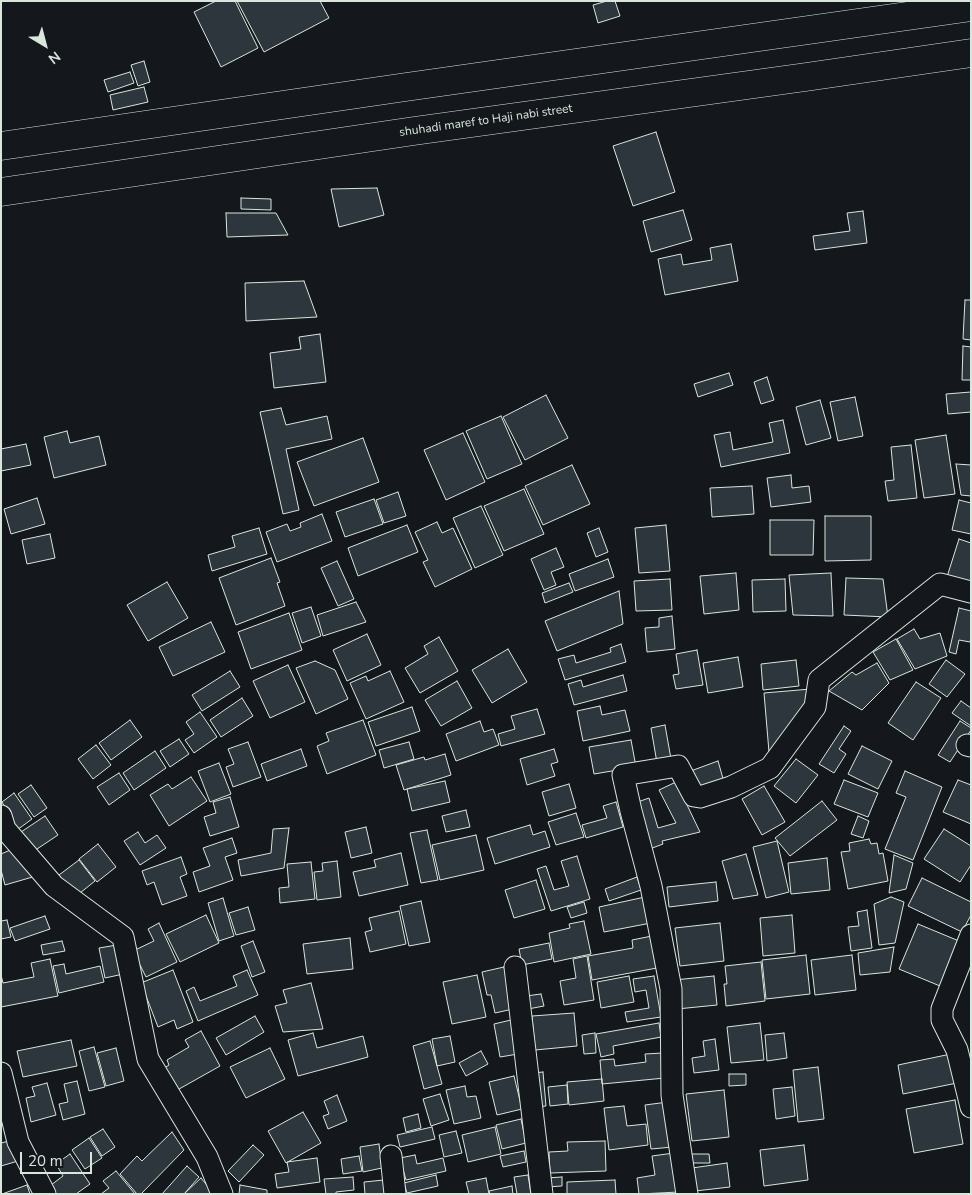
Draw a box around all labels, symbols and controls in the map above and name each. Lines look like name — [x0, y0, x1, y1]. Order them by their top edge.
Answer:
north arrow — [20, 20, 70, 70]
text: N — [44, 47, 64, 68]
street label: shuhadi maref to Haji nabi street — [398, 102, 574, 140]
scale bar — [22, 1142, 95, 1174]
text: 20 m — [28, 1151, 63, 1171]

